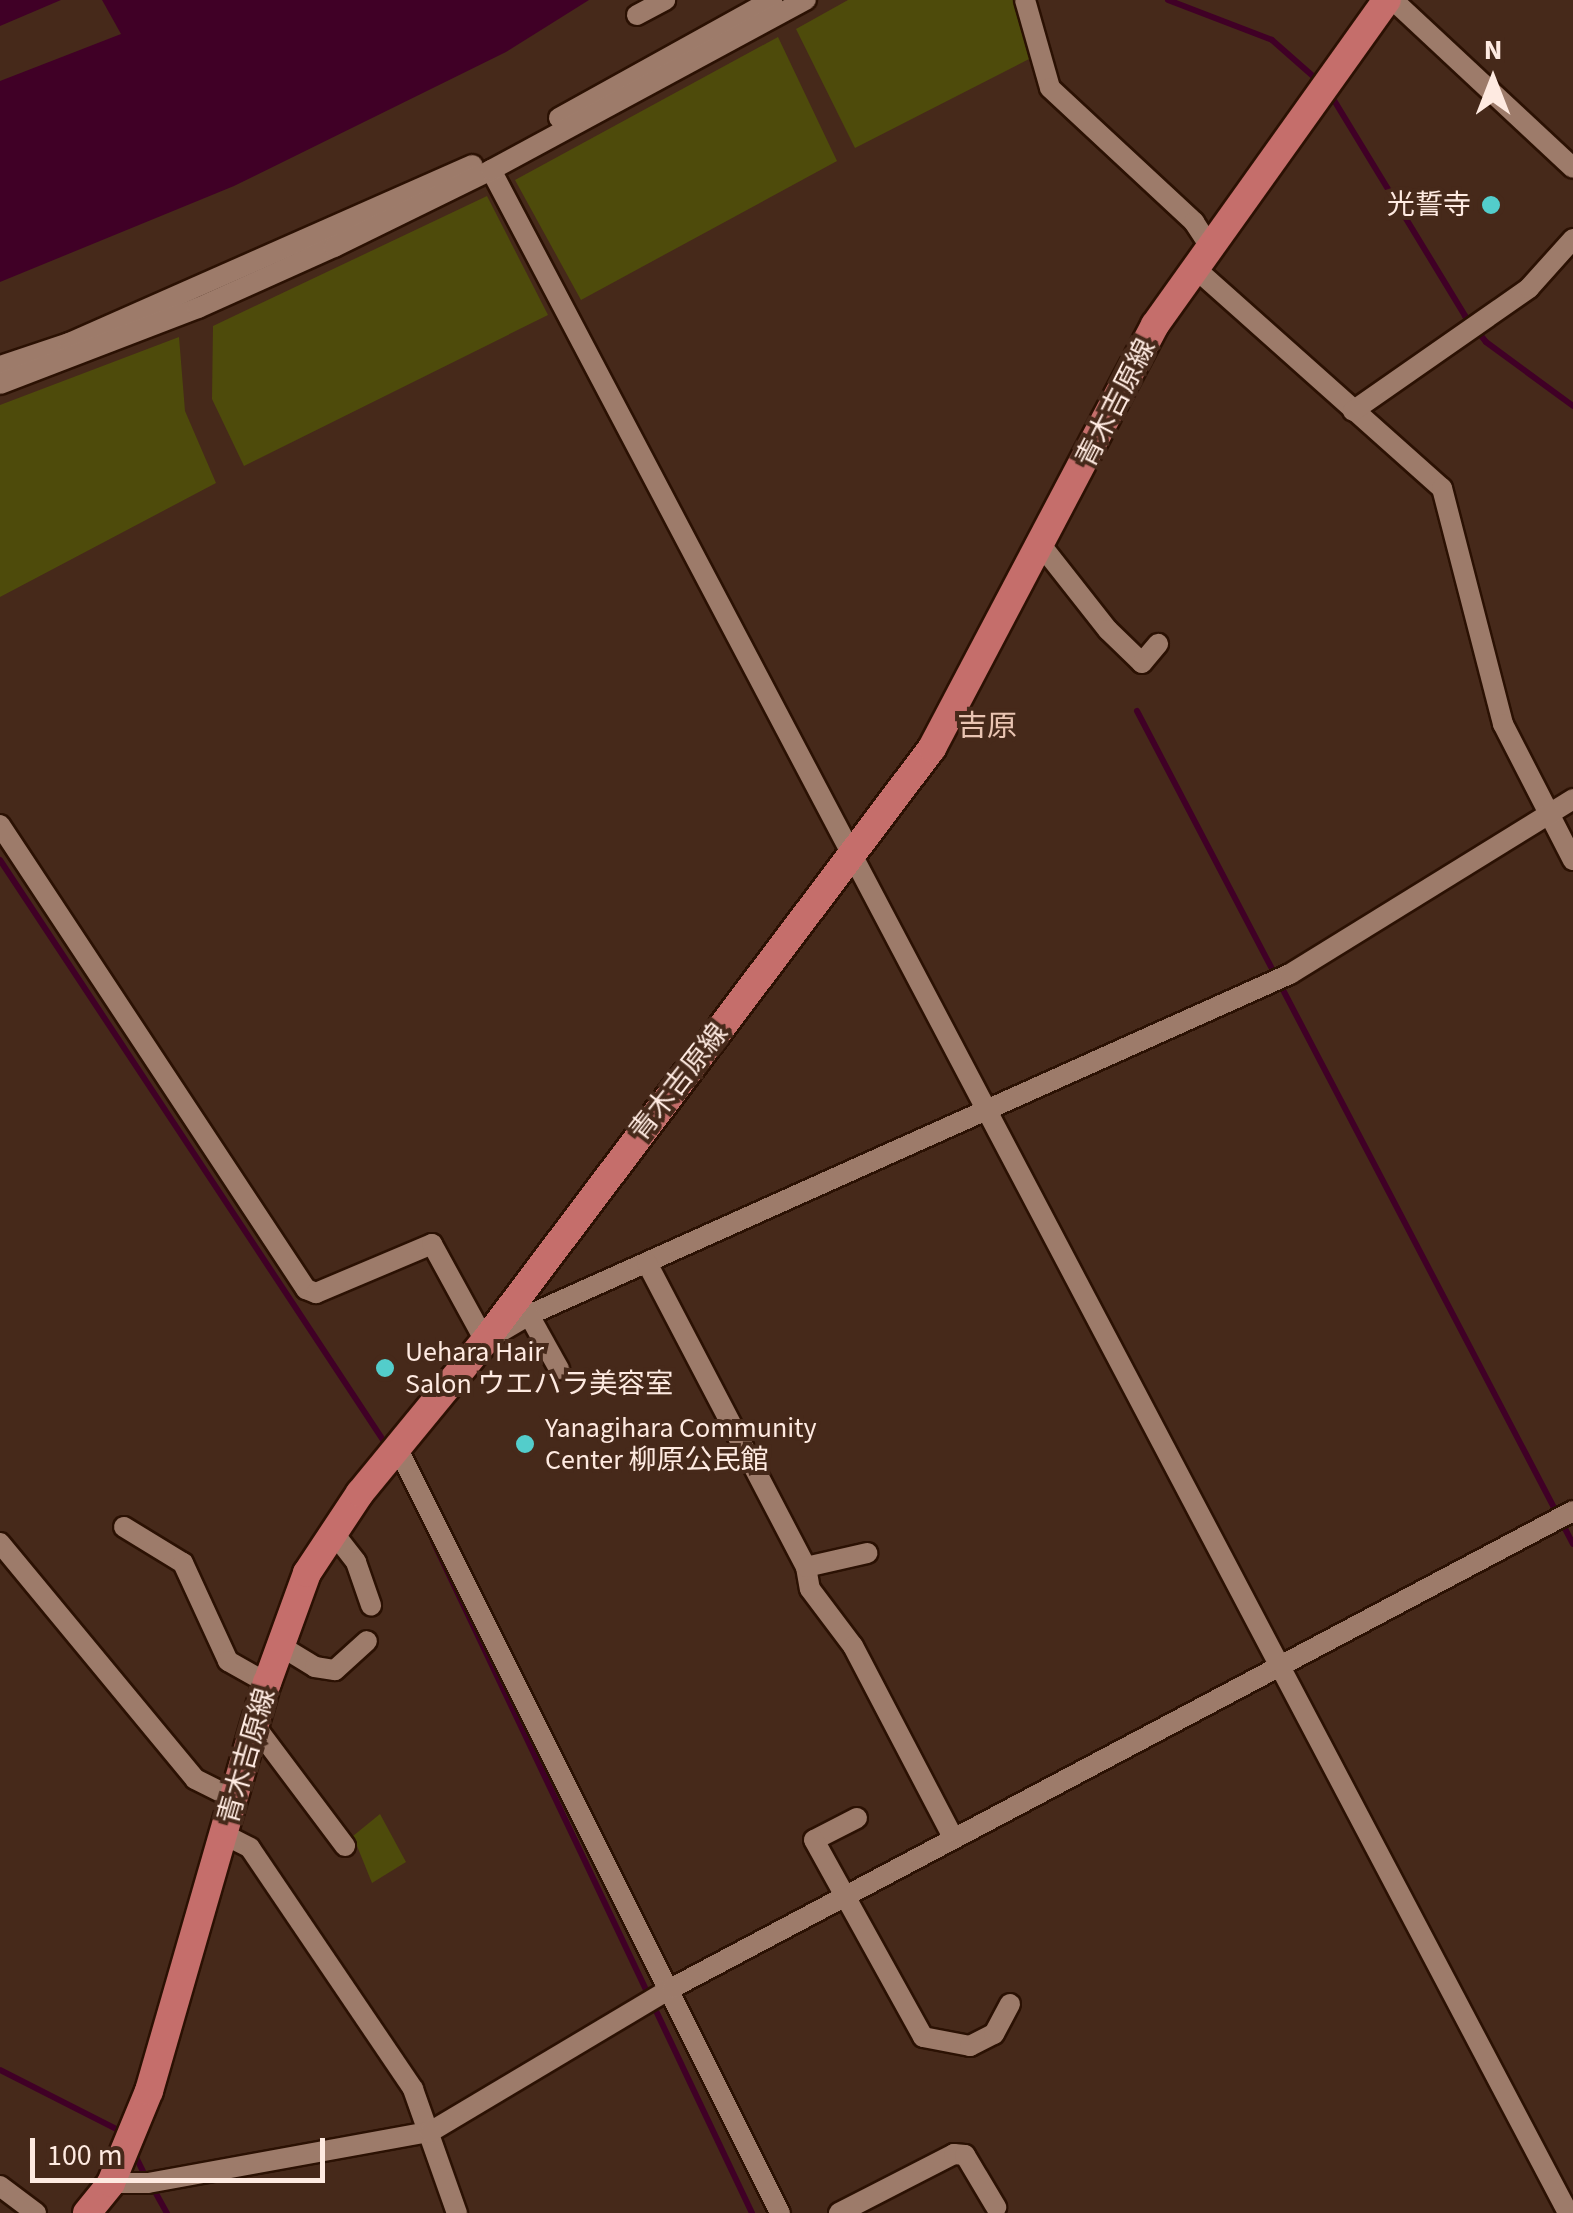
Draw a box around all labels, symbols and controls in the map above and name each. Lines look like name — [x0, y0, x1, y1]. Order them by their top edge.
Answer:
north arrow — [1443, 30, 1543, 130]
text: N — [1484, 30, 1502, 70]
place label: 光誓寺 — [1387, 188, 1471, 222]
marker: 光誓寺 — [1480, 194, 1502, 216]
street label: 青木吉原線 — [1069, 333, 1163, 473]
district label: 吉原 — [957, 709, 1017, 745]
street label: 青木吉原線 — [623, 1016, 735, 1148]
place label: Uehara Hair Salon ウエハラ美容室 — [405, 1335, 673, 1401]
marker: Uehara Hair Salon ウエハラ美容室 — [374, 1357, 396, 1379]
place label: Yanagihara Community Center 柳原公民館 — [545, 1411, 817, 1477]
marker: Yanagihara Community Center 柳原公民館 — [514, 1433, 536, 1455]
street label: 青木吉原線 — [212, 1684, 282, 1828]
scale bar — [35, 2118, 330, 2180]
text: 100 m — [47, 2134, 123, 2177]

